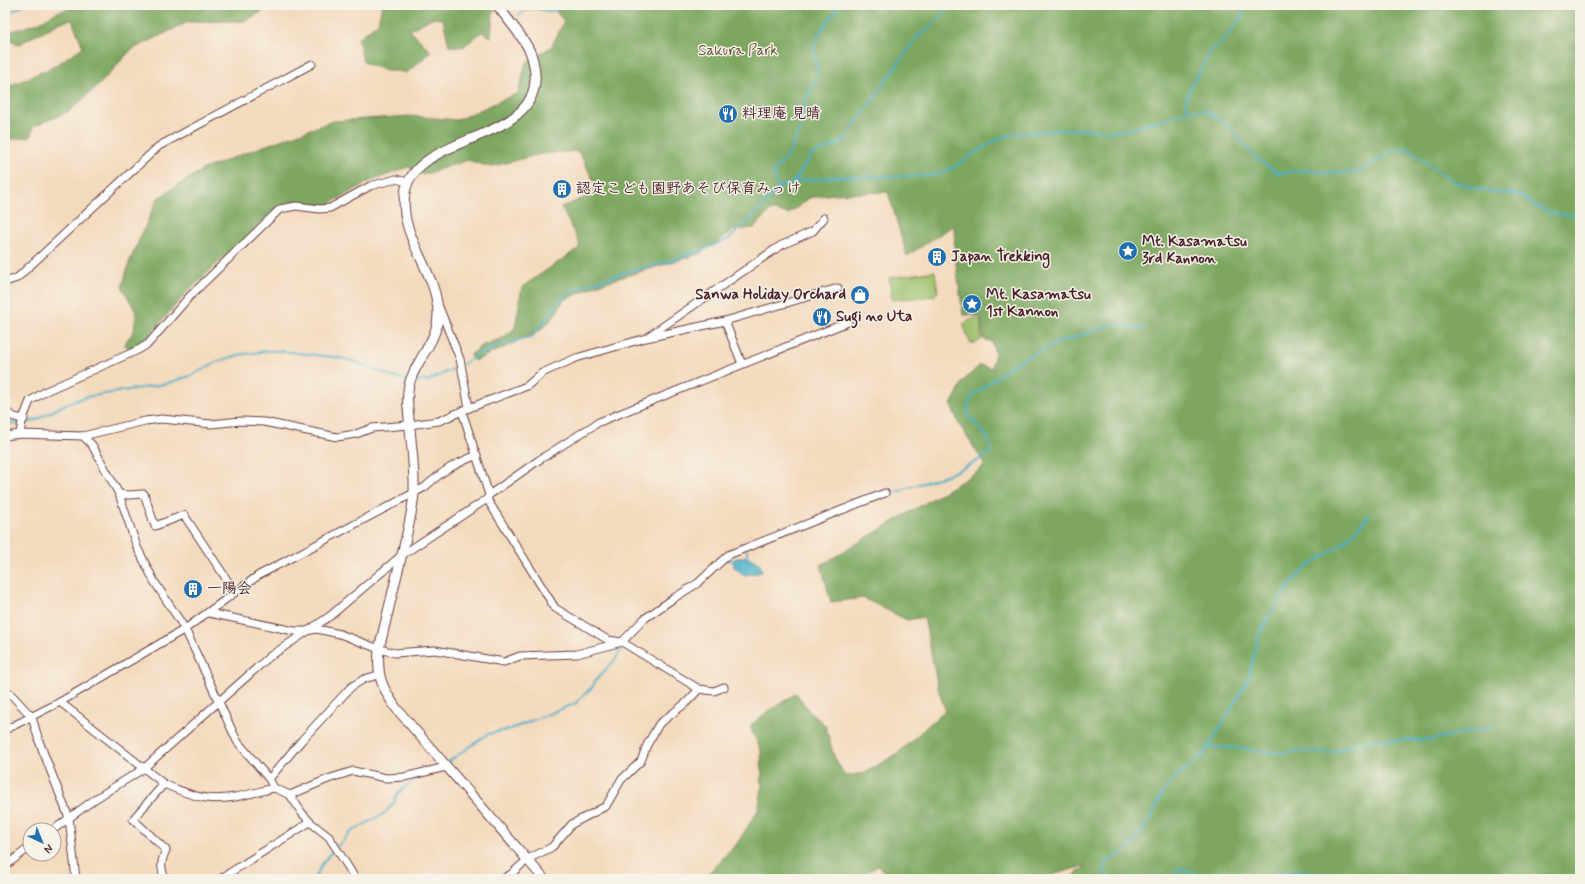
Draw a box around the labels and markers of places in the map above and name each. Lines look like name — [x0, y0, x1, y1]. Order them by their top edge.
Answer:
restaurant icon: 料理庵 見晴 — [717, 103, 739, 125]
place label: 料理庵 見晴 — [742, 104, 821, 124]
building icon: 認定こども園野あそび保育みっけ — [551, 178, 573, 200]
place label: 認定こども園野あそび保育みっけ — [576, 179, 801, 199]
place label: Mt. Kasamatsu 3rd Kannon — [1142, 232, 1247, 269]
place icon: Mt. Kasamatsu 3rd Kannon — [1117, 240, 1139, 262]
building icon: Japan Trekking — [926, 246, 948, 268]
place label: Japan Trekking — [951, 247, 1050, 269]
shop icon: Sanwa Holiday Orchard — [849, 284, 871, 306]
place label: Sanwa Holiday Orchard — [695, 285, 846, 305]
place label: Mt. Kasamatsu 1st Kannon — [986, 285, 1091, 322]
place icon: Mt. Kasamatsu 1st Kannon — [961, 293, 983, 315]
restaurant icon: Sugi no Uta — [811, 306, 833, 328]
place label: Sugi no Uta — [836, 307, 912, 329]
building icon: 一陽会 — [182, 578, 204, 600]
place label: 一陽会 — [207, 579, 252, 599]

